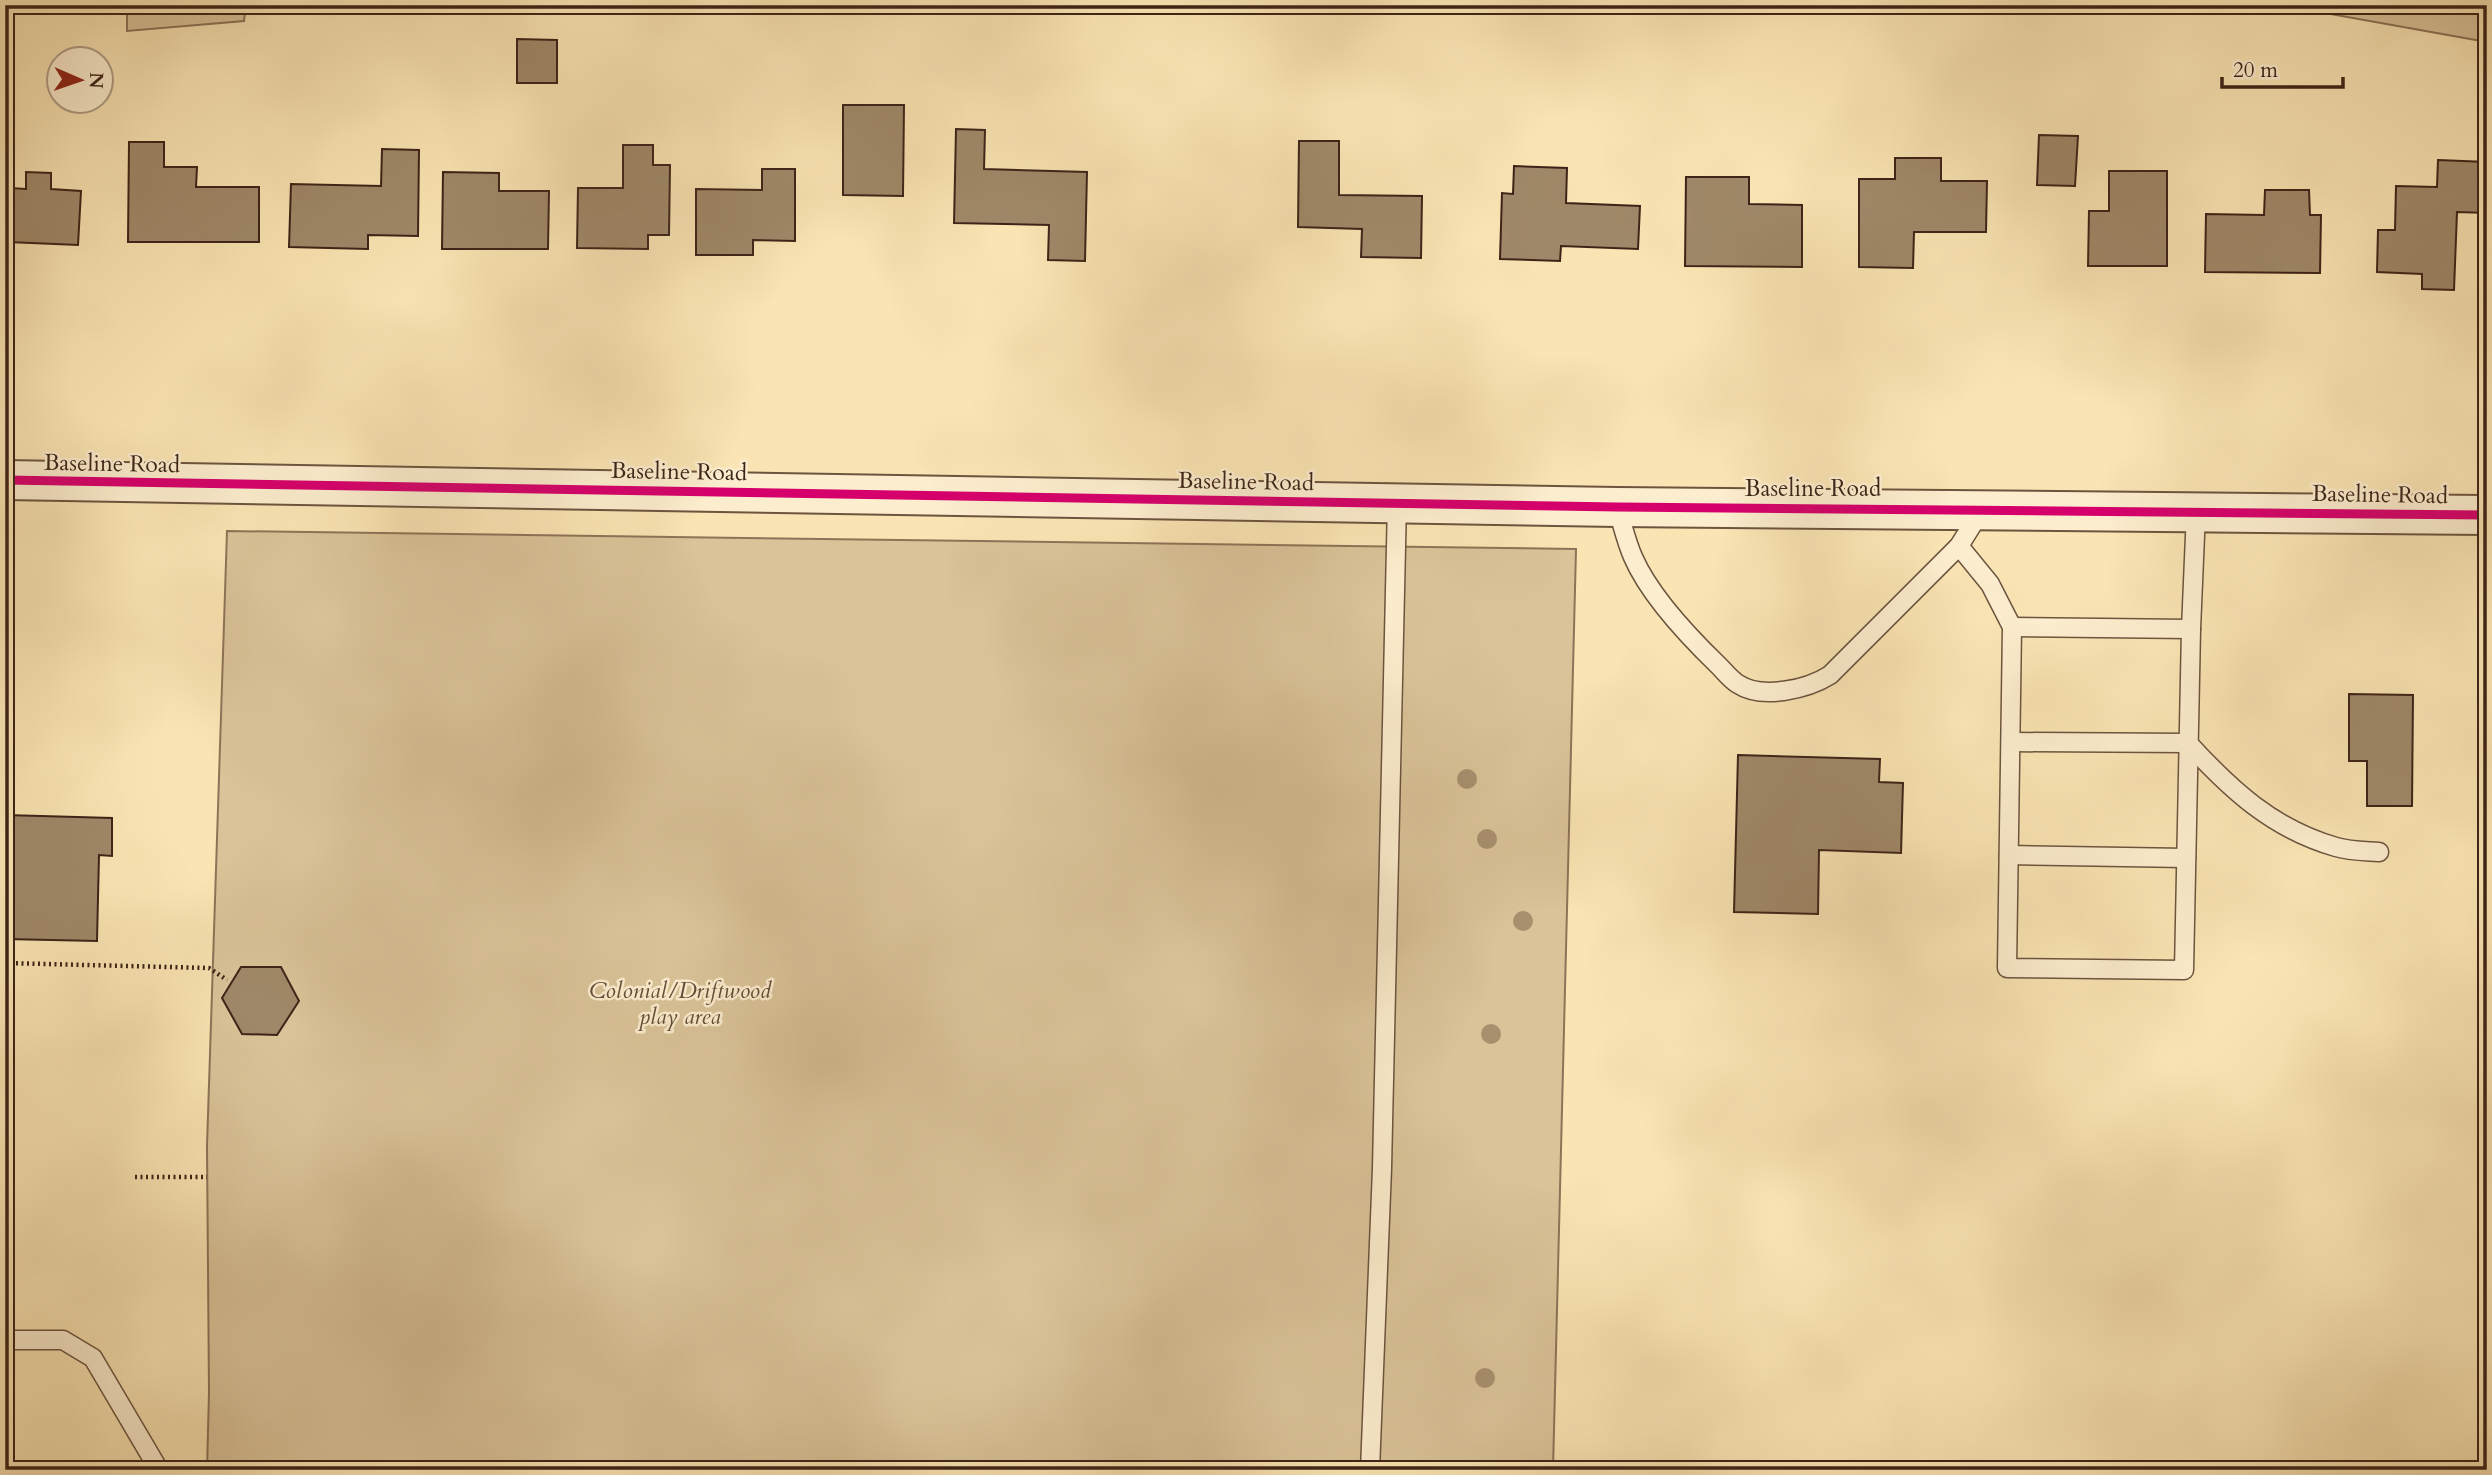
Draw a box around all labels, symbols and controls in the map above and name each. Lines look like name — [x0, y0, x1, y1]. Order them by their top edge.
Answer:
north arrow — [46, 46, 116, 116]
scale bar — [2222, 46, 2343, 90]
text: 20 m — [2233, 56, 2278, 85]
text: N — [83, 72, 109, 90]
street label: Baseline Road — [44, 447, 181, 480]
street label: Baseline Road — [611, 455, 748, 488]
street label: Baseline Road — [1178, 465, 1315, 498]
street label: Baseline Road — [1745, 473, 1882, 504]
street label: Baseline Road — [2312, 478, 2449, 511]
park label: Colonial/Driftwood play area — [589, 975, 772, 1032]

